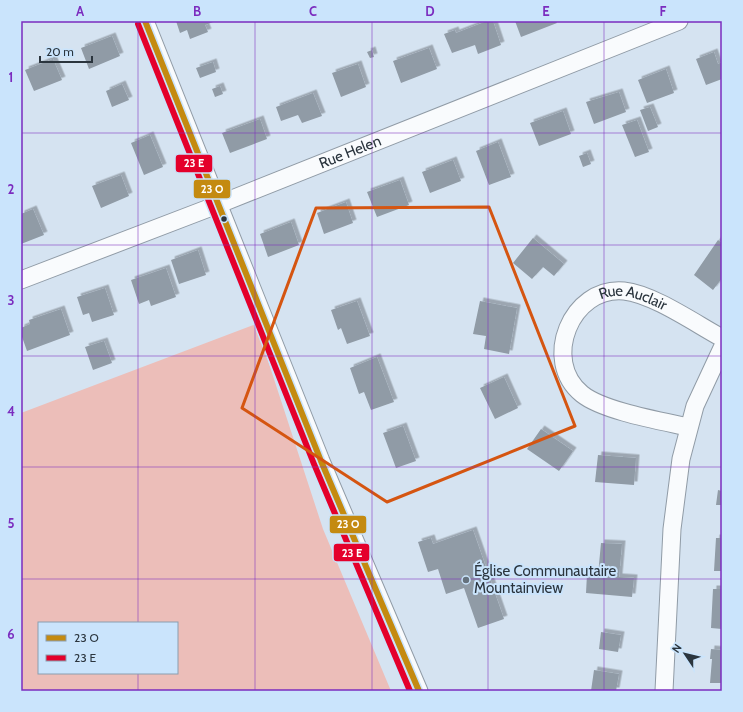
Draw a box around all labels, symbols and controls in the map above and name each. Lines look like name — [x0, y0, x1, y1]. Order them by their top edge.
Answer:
text: A — [76, 3, 85, 19]
text: B — [193, 3, 201, 19]
text: C — [309, 3, 317, 19]
text: D — [425, 3, 435, 19]
text: E — [542, 3, 550, 19]
text: F — [660, 3, 667, 19]
scale bar — [40, 38, 92, 64]
text: 20 m — [46, 44, 74, 59]
text: 1 — [9, 69, 13, 85]
street label: Rue Helen — [316, 132, 384, 173]
line badge: 23 E — [175, 154, 213, 173]
text: 23 E — [184, 156, 204, 170]
line badge: 23 O — [193, 179, 231, 199]
text: 2 — [8, 181, 15, 197]
text: 23 O — [201, 182, 223, 196]
unlabelled marker — [219, 214, 229, 224]
street label: Rue Auclair — [596, 282, 670, 314]
text: 3 — [7, 292, 15, 308]
text: 4 — [7, 403, 15, 419]
text: 5 — [8, 515, 15, 531]
line badge: 23 O — [329, 515, 367, 534]
text: 23 O — [337, 517, 359, 531]
line badge: 23 E — [333, 543, 370, 562]
text: 23 E — [342, 546, 362, 560]
place label: Église Communautaire Mountainview — [474, 561, 616, 597]
marker: Église Communautaire Mountainview — [461, 575, 471, 585]
legend — [38, 622, 178, 674]
text: 6 — [7, 626, 15, 642]
text: 23 O — [74, 630, 99, 645]
north arrow — [665, 634, 705, 674]
text: N — [669, 641, 685, 655]
text: 23 E — [74, 650, 96, 665]

